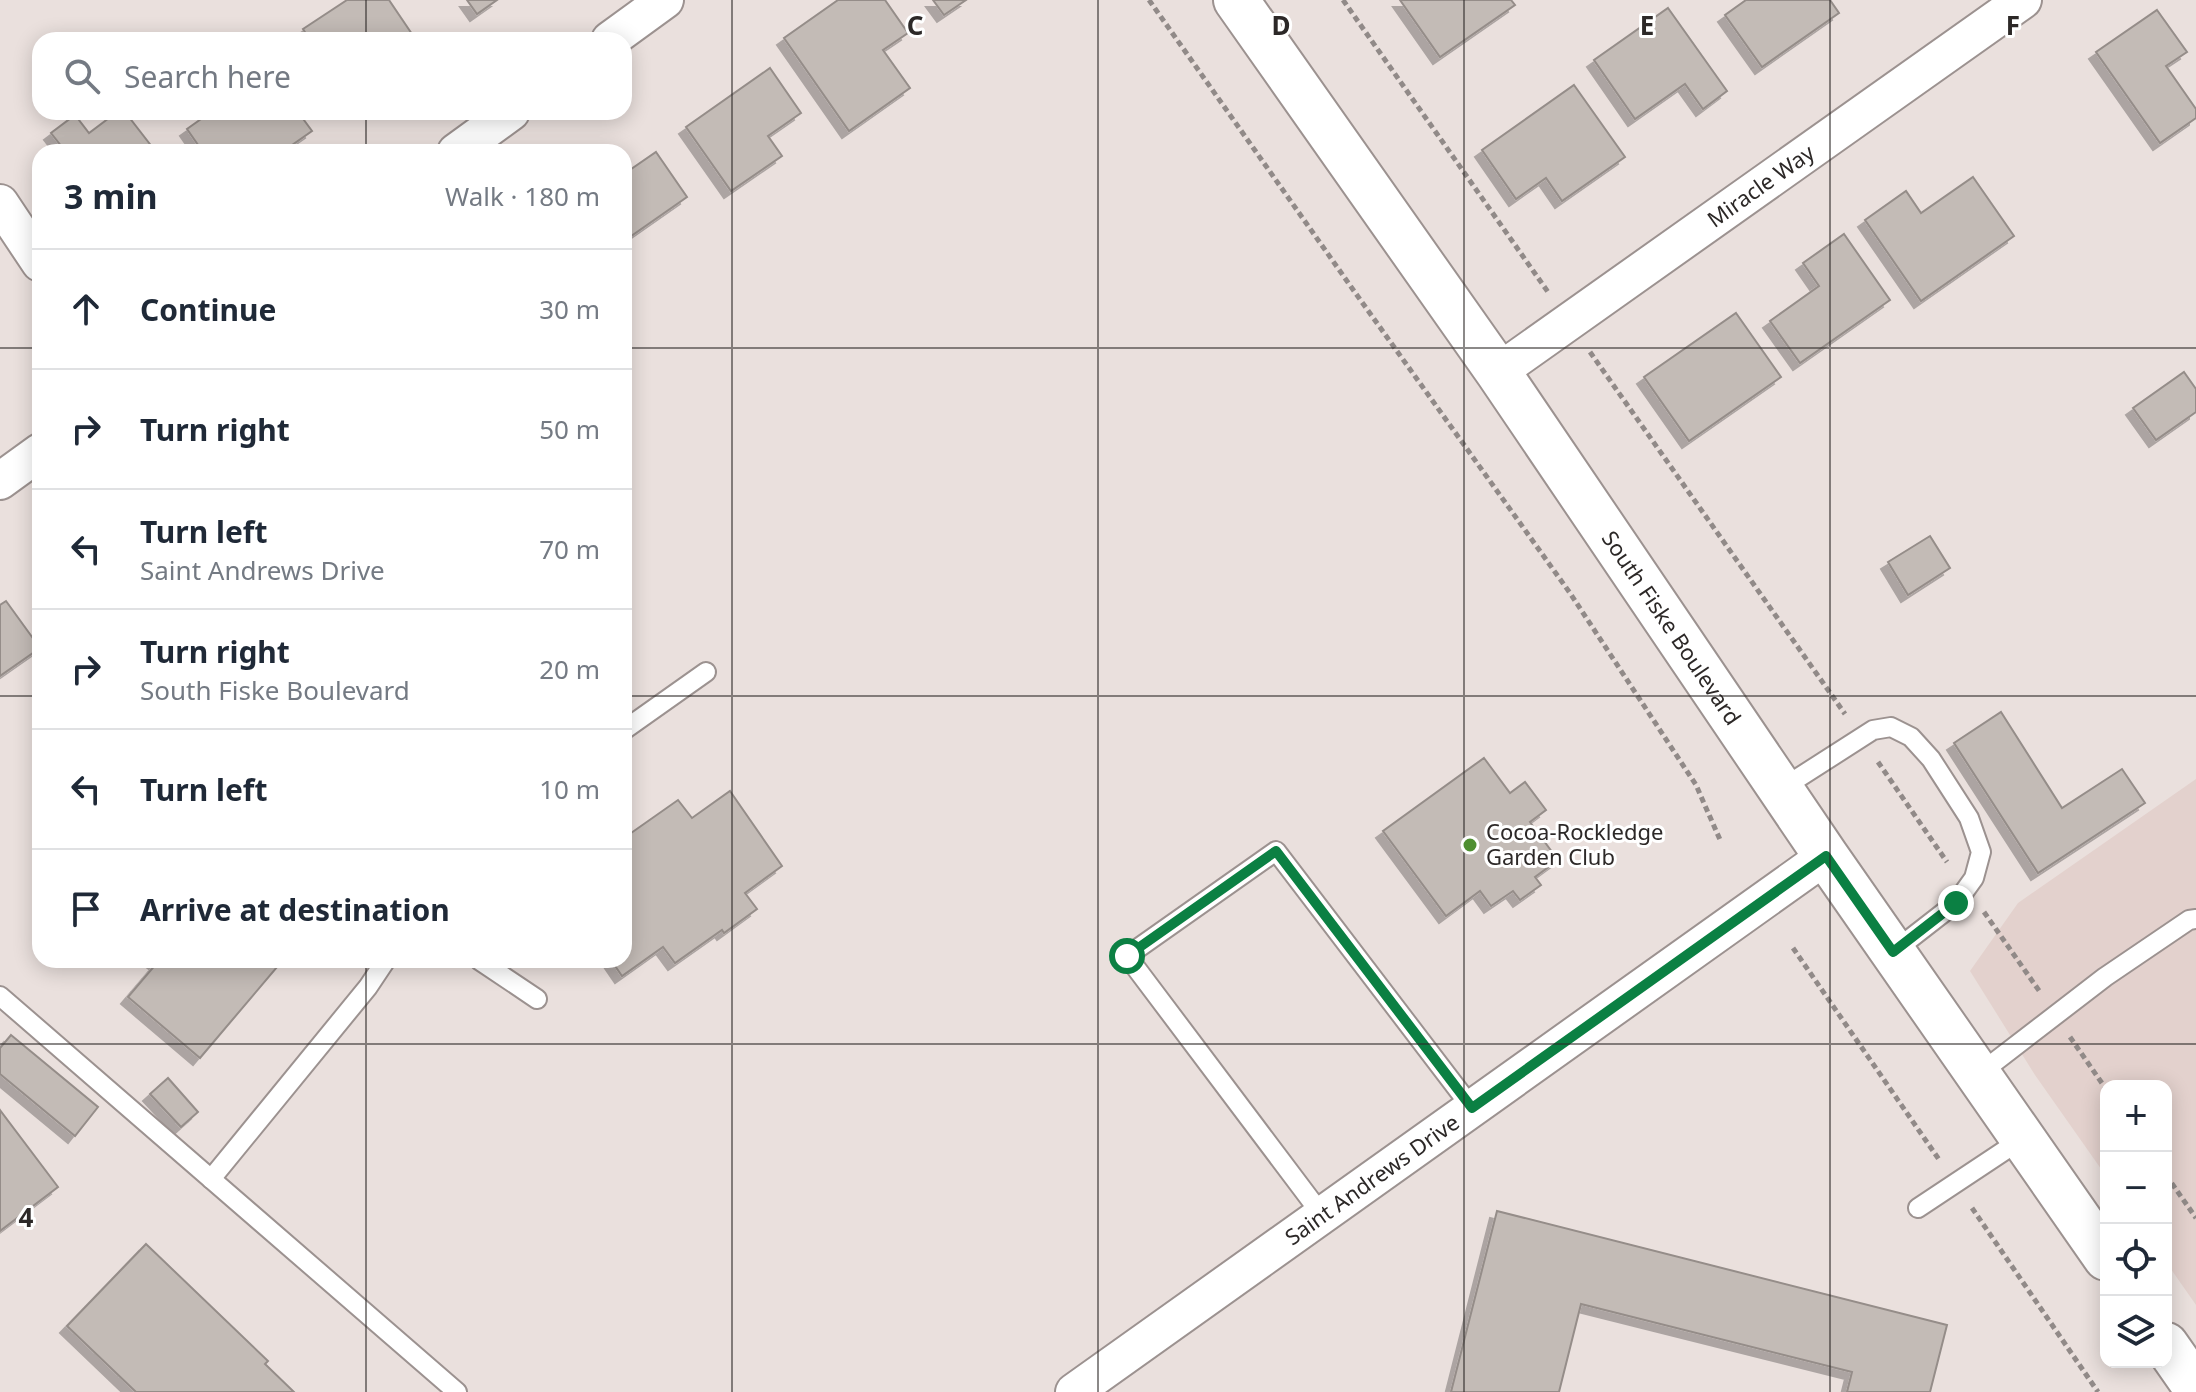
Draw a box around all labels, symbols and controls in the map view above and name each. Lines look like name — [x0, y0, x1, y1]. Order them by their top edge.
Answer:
text: C — [907, 7, 923, 43]
text: D — [1271, 7, 1291, 43]
text: E — [1640, 7, 1654, 43]
text: F — [2006, 7, 2020, 43]
search box — [32, 32, 632, 120]
icon: search — [60, 54, 104, 98]
text: Search here — [124, 56, 291, 97]
street label: Miracle Way — [1701, 136, 1820, 233]
text: 3 min — [64, 173, 158, 219]
text: Walk · 180 m — [445, 178, 600, 214]
icon: ahead — [64, 287, 108, 331]
text: Continue — [140, 289, 276, 330]
text: 30 m — [539, 291, 600, 327]
icon: right — [64, 407, 108, 451]
text: Turn right — [140, 409, 290, 450]
text: 50 m — [539, 411, 600, 447]
text: Turn left — [140, 511, 268, 552]
street label: South Fiske Boulevard — [1596, 524, 1749, 730]
icon: left — [64, 527, 108, 571]
text: 70 m — [539, 531, 600, 567]
text: Saint Andrews Drive — [140, 552, 385, 588]
text: Turn right — [140, 631, 290, 672]
icon: right — [64, 647, 108, 691]
text: 20 m — [539, 651, 600, 687]
text: South Fiske Boulevard — [140, 672, 410, 708]
icon: left — [64, 767, 108, 811]
text: Turn left — [140, 769, 268, 810]
text: 10 m — [539, 771, 600, 807]
place label: Cocoa-Rockledge Garden Club — [1486, 816, 1663, 871]
marker: Cocoa-Rockledge Garden Club — [1461, 836, 1479, 854]
route end — [1938, 885, 1974, 921]
icon: arrive — [64, 887, 108, 931]
text: Arrive at destination — [140, 889, 450, 930]
route start — [1109, 938, 1145, 974]
map controls — [2100, 1080, 2172, 1368]
button: + — [2100, 1080, 2172, 1152]
street label: Saint Andrews Drive — [1278, 1106, 1465, 1251]
button: − — [2100, 1152, 2172, 1224]
text: 4 — [19, 1199, 34, 1235]
button: locate — [2100, 1224, 2172, 1296]
button: layers — [2100, 1296, 2172, 1368]

